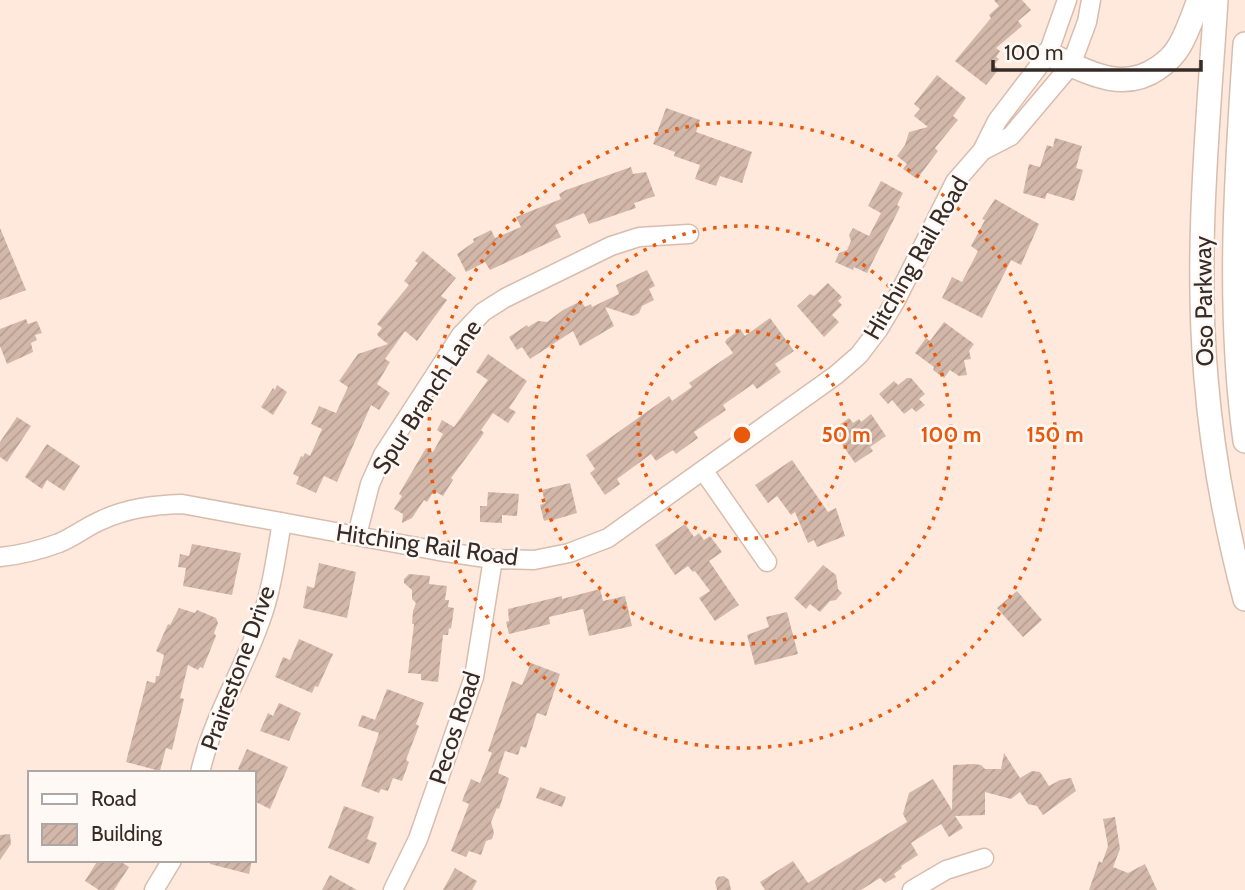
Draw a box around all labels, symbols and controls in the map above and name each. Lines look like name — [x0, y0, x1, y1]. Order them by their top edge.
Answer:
scale bar — [993, 28, 1201, 72]
text: 100 m — [1004, 40, 1063, 65]
street label: Hitching Rail Road — [857, 171, 974, 345]
street label: Oso Parkway — [1188, 235, 1219, 367]
street label: Spur Branch Lane — [366, 314, 487, 479]
text: 50 m — [821, 422, 871, 447]
text: 100 m — [921, 422, 981, 447]
text: 150 m — [1027, 422, 1083, 447]
centre of rings — [730, 423, 754, 447]
street label: Hitching Rail Road — [334, 517, 520, 572]
street label: Prairestone Drive — [194, 581, 281, 754]
street label: Pecos Road — [423, 668, 486, 788]
legend — [28, 771, 256, 862]
text: Road — [91, 786, 137, 811]
text: Building — [91, 821, 163, 846]

